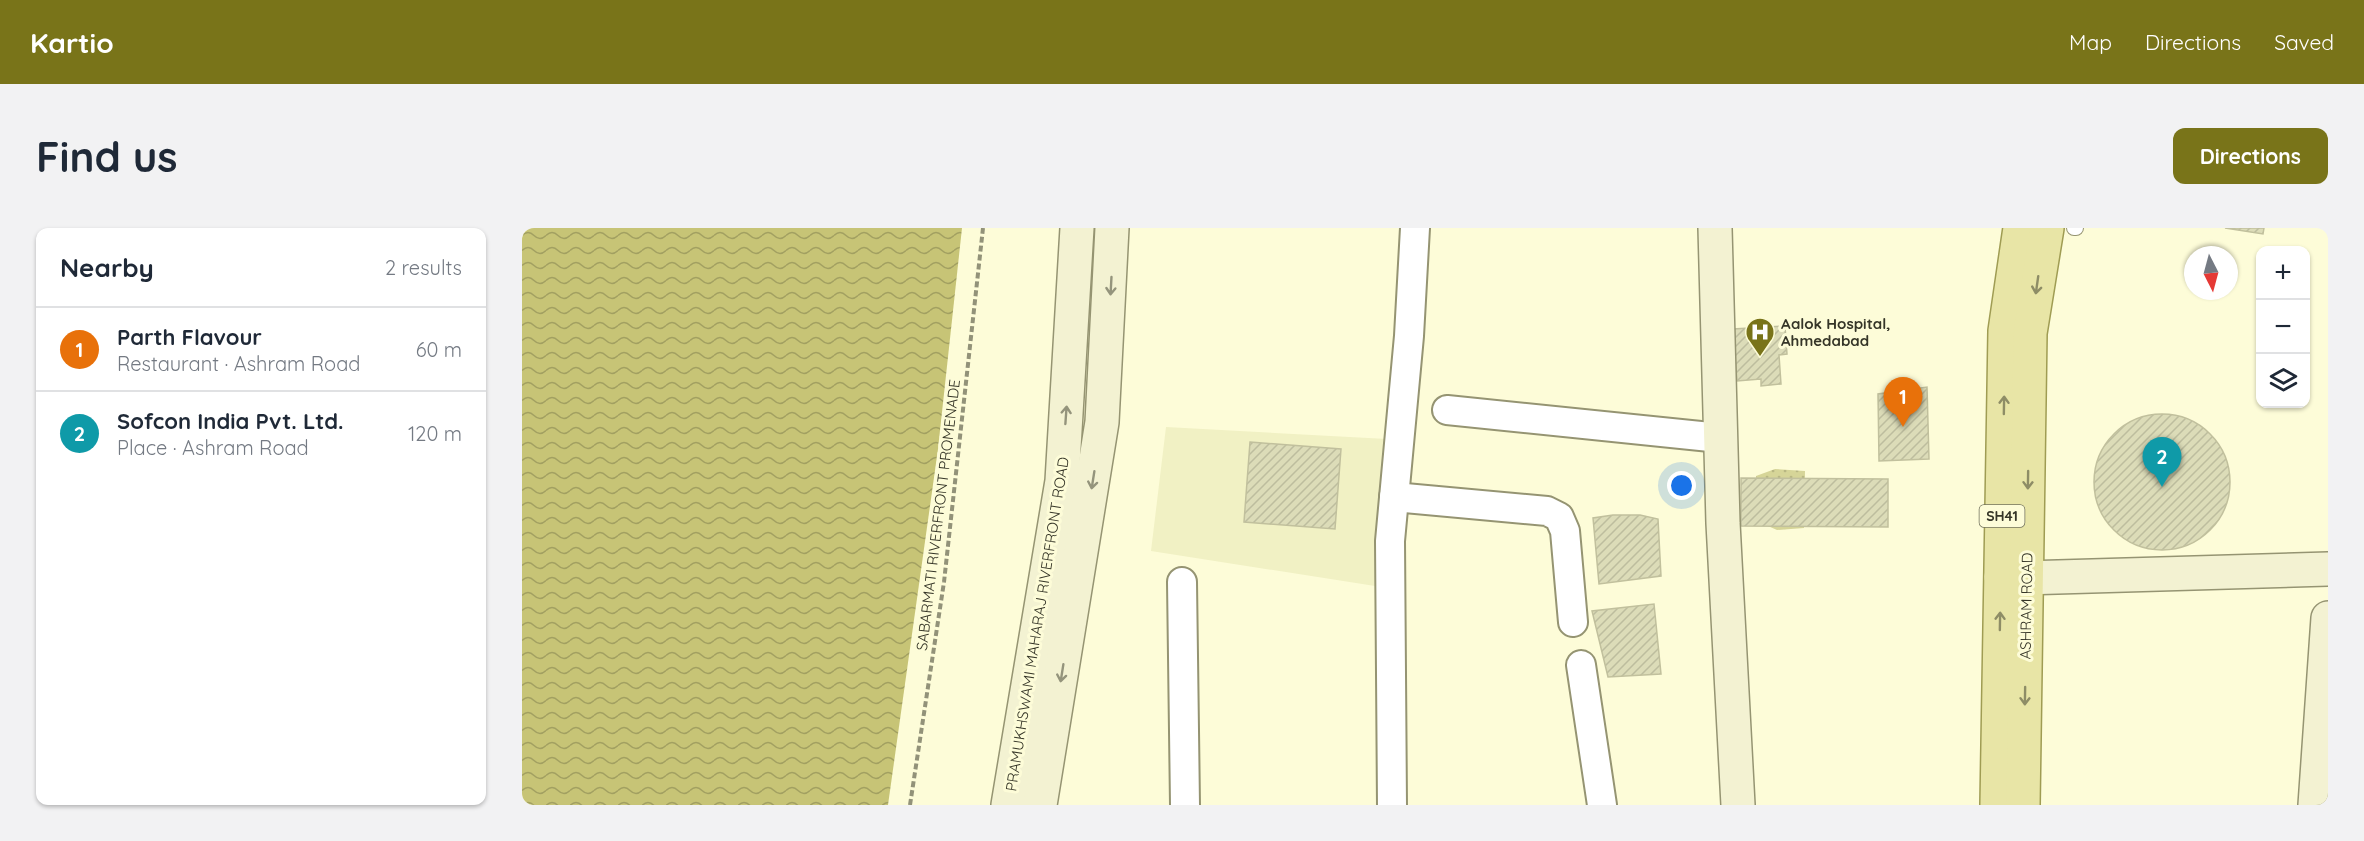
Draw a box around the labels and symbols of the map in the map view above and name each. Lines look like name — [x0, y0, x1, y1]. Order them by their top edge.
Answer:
north arrow — [2184, 246, 2238, 300]
one-way arrow — [2031, 275, 2042, 295]
one-way arrow — [1105, 276, 1116, 296]
place label: Aalok Hospital, Ahmedabad — [1781, 314, 1890, 350]
hospital icon: Aalok Hospital, Ahmedabad — [1744, 316, 1776, 358]
street label: SABARMATI RIVERFRONT PROMENADE — [912, 378, 964, 652]
pin: 1 — [1884, 378, 1922, 427]
one-way arrow — [1998, 395, 2010, 415]
one-way arrow — [1061, 406, 1072, 426]
pin: 2 — [2142, 438, 2182, 487]
street label: PRAMUKHSWAMI MAHARAJ RIVERFRONT ROAD — [1001, 455, 1073, 793]
one-way arrow — [2022, 469, 2034, 489]
one-way arrow — [1087, 470, 1098, 490]
your location — [1667, 471, 1696, 500]
road number: SH41 — [1980, 505, 2024, 527]
street label: ASHRAM ROAD — [2016, 552, 2036, 660]
one-way arrow — [1995, 611, 2006, 631]
one-way arrow — [1056, 663, 1067, 682]
one-way arrow — [2019, 685, 2030, 705]

